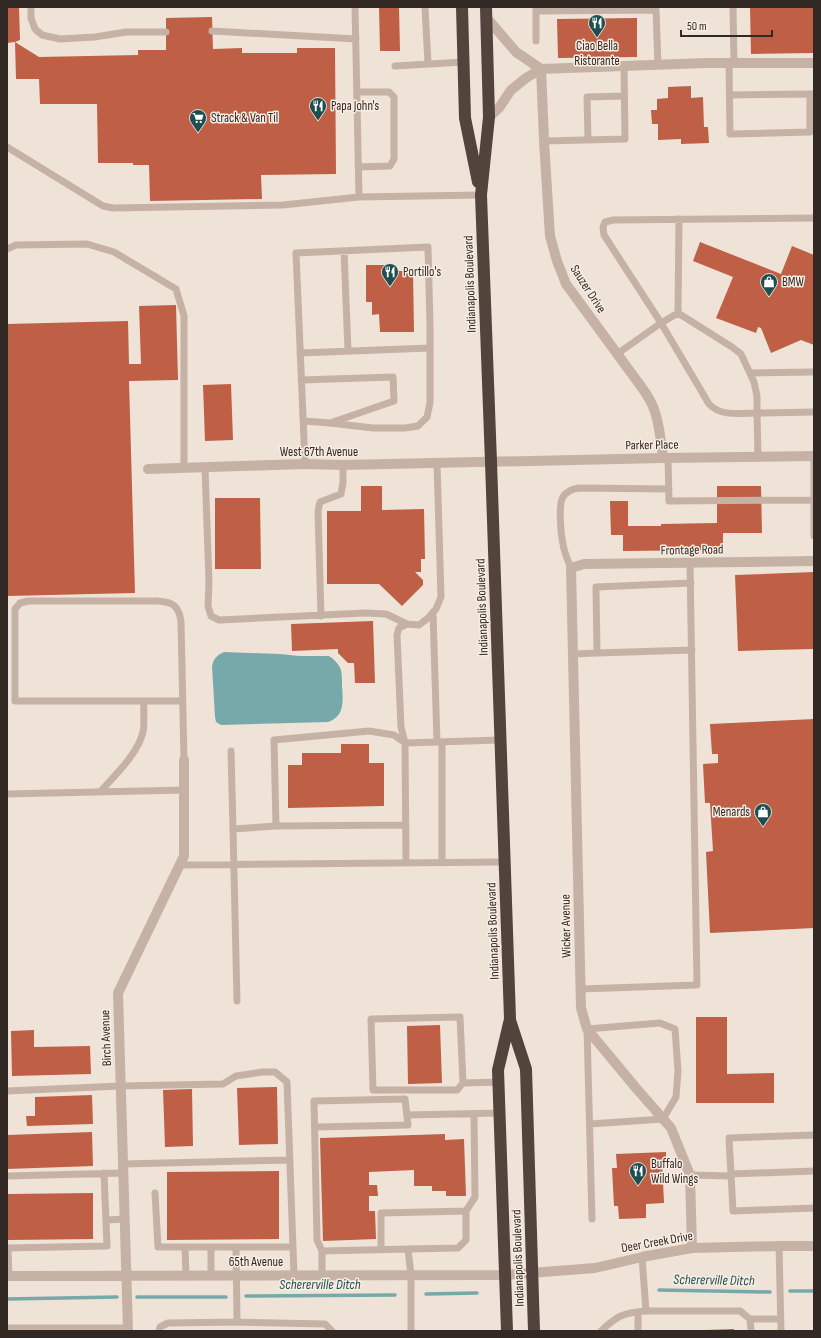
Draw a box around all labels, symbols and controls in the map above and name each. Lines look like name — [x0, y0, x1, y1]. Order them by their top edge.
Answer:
scale bar — [681, 12, 772, 38]
restaurant icon: Ciao Bella Ristorante — [587, 13, 607, 38]
text: 50 m — [687, 19, 707, 34]
place label: Ciao Bella Ristorante — [574, 38, 620, 69]
restaurant icon: Papa John's — [308, 96, 328, 121]
place label: Papa John's — [331, 98, 380, 114]
supermarket icon: Strack & Van Til — [188, 108, 208, 133]
place label: Strack & Van Til — [211, 110, 278, 126]
street label: Indianapolis Boulevard — [460, 235, 480, 333]
restaurant icon: Portillo's — [380, 262, 400, 287]
street label: Sauzer Drive — [567, 262, 609, 316]
place label: Portillo's — [403, 264, 441, 280]
shop icon: BMW — [759, 272, 779, 297]
place label: BMW — [782, 274, 805, 290]
street label: Parker Place — [625, 437, 679, 453]
street label: West 67th Avenue — [280, 444, 358, 460]
street label: Frontage Road — [661, 541, 723, 559]
street label: Indianapolis Boulevard — [472, 558, 492, 656]
shop icon: Menards — [753, 802, 773, 827]
place label: Menards — [713, 804, 750, 820]
street label: Indianapolis Boulevard — [483, 882, 503, 980]
street label: Wicker Avenue — [557, 894, 575, 958]
street label: Birch Avenue — [97, 1010, 115, 1066]
place label: Buffalo Wild Wings — [651, 1156, 698, 1187]
restaurant icon: Buffalo Wild Wings — [628, 1161, 648, 1186]
street label: Indianapolis Boulevard — [508, 1209, 528, 1307]
street label: Deer Creek Drive — [620, 1228, 694, 1256]
street label: 65th Avenue — [229, 1254, 283, 1270]
water label: Schererville Ditch — [673, 1271, 755, 1289]
water label: Schererville Ditch — [279, 1276, 361, 1293]

